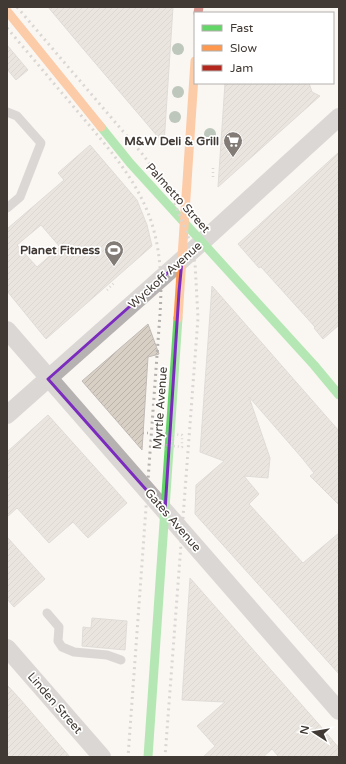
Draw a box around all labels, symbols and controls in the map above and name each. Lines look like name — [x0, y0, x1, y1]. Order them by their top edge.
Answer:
legend — [194, 12, 334, 84]
text: Fast — [230, 21, 254, 35]
text: Slow — [230, 41, 257, 55]
text: Jam — [230, 61, 253, 75]
supermarket icon: M&W Deli & Grill — [222, 130, 244, 158]
place label: M&W Deli & Grill — [124, 134, 219, 148]
street label: Palmetto Street — [143, 160, 213, 236]
street label: Wyckoff Avenue — [125, 238, 205, 312]
sports icon: Planet Fitness — [103, 239, 125, 267]
place label: Planet Fitness — [20, 243, 100, 257]
street label: Myrtle Avenue — [150, 366, 170, 450]
street label: Gates Avenue — [142, 486, 204, 554]
street label: Linden Street — [25, 670, 86, 737]
north arrow — [294, 712, 334, 752]
text: N — [297, 724, 312, 736]

